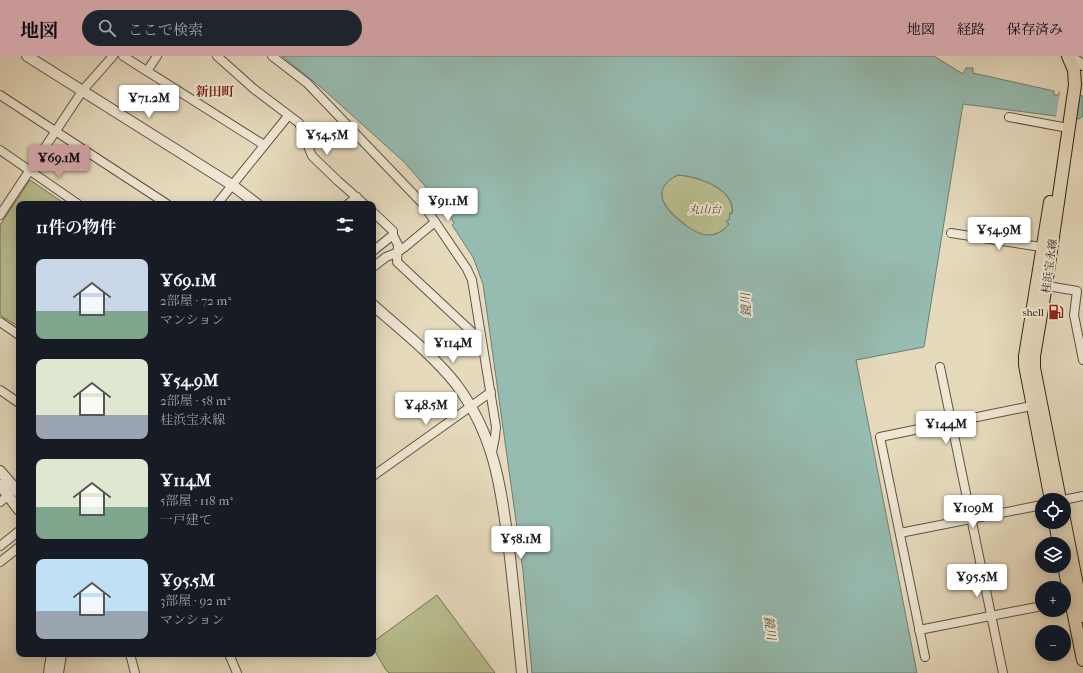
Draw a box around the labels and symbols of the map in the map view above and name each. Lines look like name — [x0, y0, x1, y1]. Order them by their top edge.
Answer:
district label: 新田町 — [195, 84, 235, 99]
pin: ¥71.2M — [116, 85, 182, 119]
pin: ¥54.5M — [294, 122, 360, 156]
pin: ¥69.1M — [26, 145, 92, 179]
pin: ¥91.1M — [415, 188, 481, 222]
park label: 丸山台 — [689, 203, 722, 216]
pin: ¥54.9M — [966, 217, 1032, 251]
street label: 桂浜宝永線 — [1039, 238, 1060, 294]
water label: 鏡川 — [738, 291, 754, 317]
fuel station icon: shell — [1047, 303, 1065, 321]
place label: shell — [1022, 306, 1044, 319]
pin: ¥114M — [425, 330, 481, 364]
pin: ¥48.5M — [393, 392, 459, 426]
pin: ¥144M — [918, 411, 974, 445]
pin: ¥109M — [945, 495, 1001, 529]
pin: ¥58.1M — [488, 526, 554, 560]
pin: ¥95.5M — [944, 564, 1010, 598]
water label: 鏡川 — [762, 615, 779, 643]

